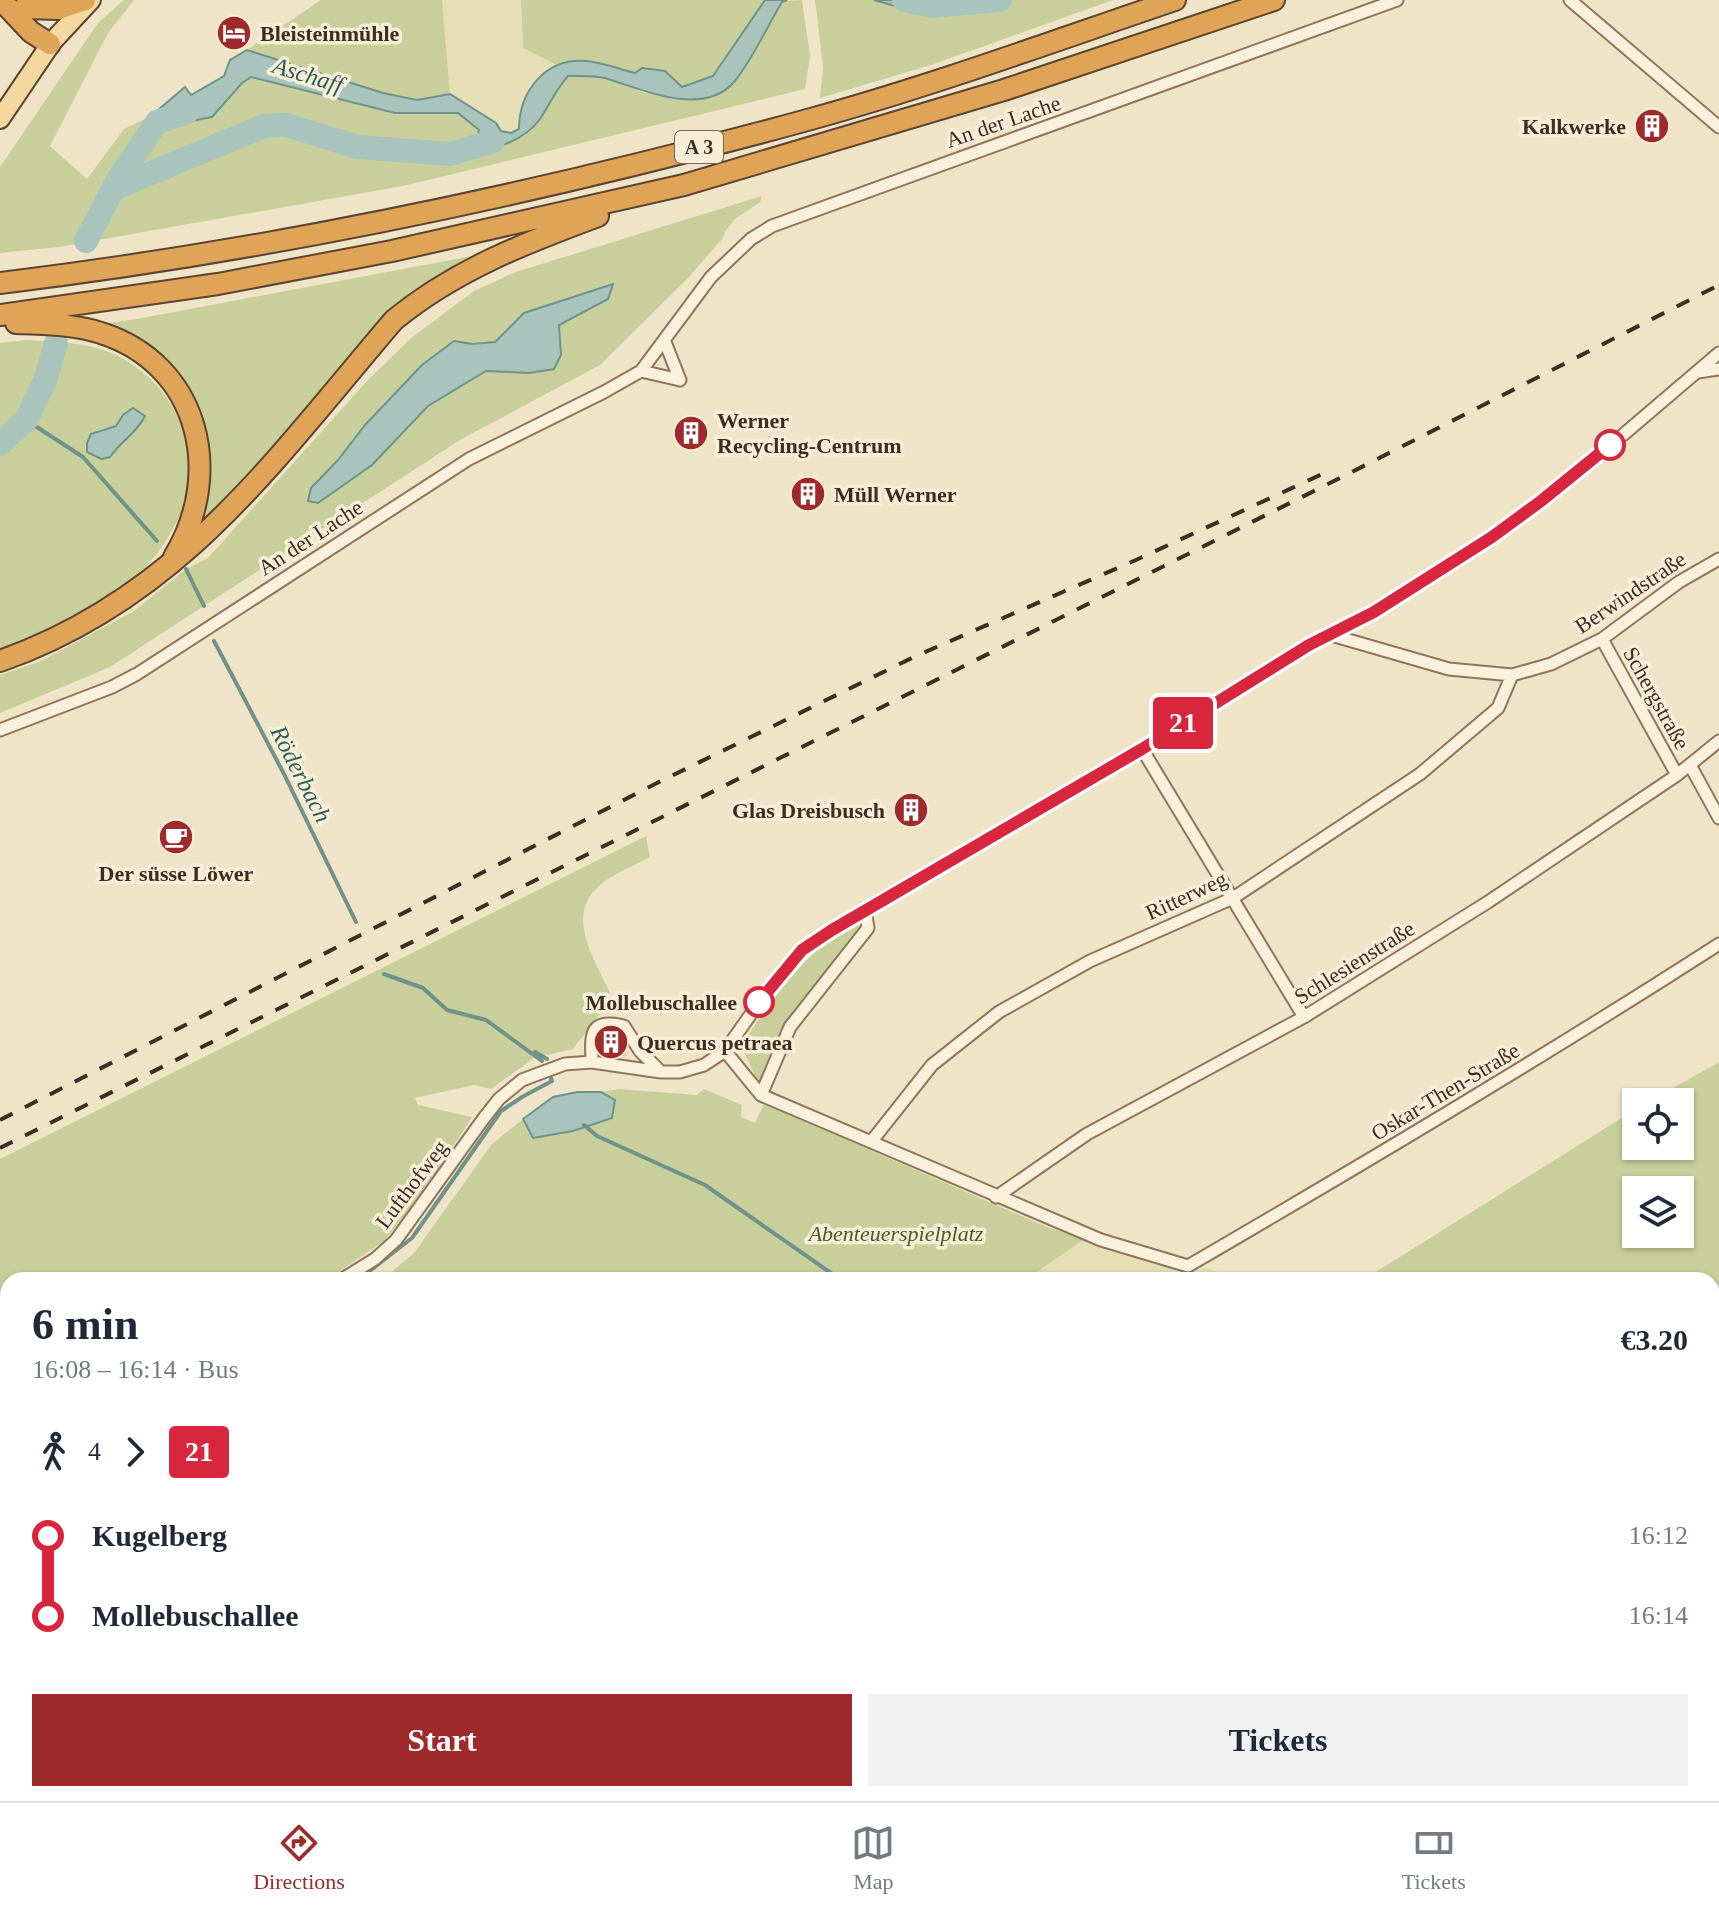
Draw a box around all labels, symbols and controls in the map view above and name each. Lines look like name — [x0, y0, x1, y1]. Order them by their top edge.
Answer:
hotel icon: Bleisteinmühle — [215, 14, 253, 52]
place label: Bleisteinmühle — [260, 21, 400, 46]
water label: Aschaff — [268, 51, 349, 99]
street label: An der Lache — [942, 90, 1064, 153]
building icon: Kalkwerke — [1633, 107, 1671, 145]
place label: Kalkwerke — [1522, 114, 1626, 139]
road number: A 3 — [675, 131, 723, 163]
place label: Werner Recycling-Centrum — [717, 408, 902, 458]
building icon: Werner Recycling-Centrum — [672, 414, 710, 452]
unlabelled marker — [1595, 430, 1625, 460]
building icon: Müll Werner — [789, 475, 827, 513]
place label: Müll Werner — [834, 482, 957, 507]
street label: An der Lache — [253, 494, 367, 581]
street label: Berwindstraße — [1570, 546, 1690, 639]
street label: Schergstraße — [1618, 643, 1695, 754]
line badge: 21 — [1147, 697, 1219, 749]
text: 21 — [1169, 707, 1197, 738]
water label: Röderbach — [265, 720, 336, 827]
building icon: Glas Dreisbusch — [892, 791, 930, 829]
place label: Glas Dreisbusch — [732, 798, 885, 823]
cafe icon: Der süsse Löwer — [157, 818, 195, 856]
place label: Der süsse Löwer — [99, 861, 254, 886]
street label: Ritterweg — [1142, 866, 1231, 925]
street label: Schlesienstraße — [1290, 916, 1419, 1009]
marker: Mollebuschallee — [744, 987, 774, 1017]
place label: Mollebuschallee — [585, 990, 737, 1015]
building icon: Quercus petraea — [592, 1023, 630, 1061]
place label: Quercus petraea — [637, 1030, 792, 1055]
street label: Oskar-Then-Straße — [1367, 1037, 1524, 1145]
map controls — [1622, 1088, 1694, 1248]
button: locate — [1622, 1088, 1694, 1160]
street label: Lufthofweg — [370, 1135, 453, 1233]
button: layers — [1622, 1176, 1694, 1248]
park label: Abenteuerspielplatz — [807, 1221, 984, 1246]
text: 6 min — [32, 1300, 138, 1349]
text: €3.20 — [1621, 1323, 1688, 1356]
text: 16:08 – 16:14 · Bus — [32, 1355, 239, 1384]
icon: walk — [32, 1430, 76, 1474]
icon: forward — [113, 1430, 157, 1474]
text: 21 — [185, 1436, 213, 1467]
text: 4 — [88, 1437, 101, 1466]
text: Kugelberg — [92, 1519, 227, 1552]
text: 16:12 — [1629, 1521, 1688, 1550]
text: Mollebuschallee — [92, 1599, 299, 1632]
text: 16:14 — [1629, 1601, 1688, 1630]
button: Start — [32, 1694, 852, 1786]
button: Tickets — [868, 1694, 1688, 1786]
tab: Directions — [253, 1821, 345, 1895]
tab: Map — [851, 1821, 895, 1895]
tab: Tickets — [1402, 1821, 1466, 1895]

